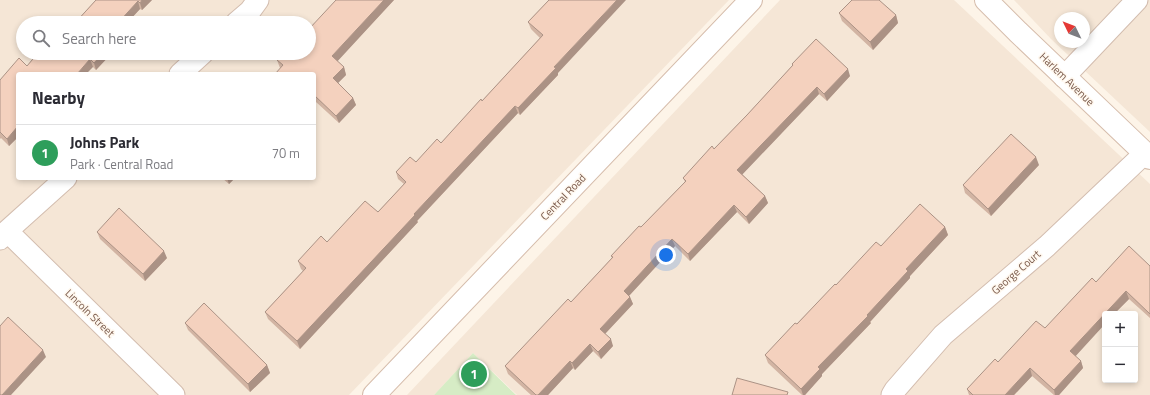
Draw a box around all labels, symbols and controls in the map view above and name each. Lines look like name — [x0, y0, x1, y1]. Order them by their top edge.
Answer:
north arrow — [1054, 12, 1090, 48]
search box — [16, 16, 316, 60]
icon: search — [30, 27, 52, 49]
text: Search here — [62, 27, 136, 50]
street label: Harlem Avenue — [1036, 49, 1098, 110]
text: Nearby — [32, 85, 85, 111]
text: Johns Park — [70, 131, 139, 154]
text: 1 — [41, 143, 49, 163]
text: 70 m — [272, 143, 300, 163]
text: Park · Central Road — [70, 154, 173, 174]
street label: Central Road — [537, 170, 589, 224]
your location — [656, 245, 676, 265]
street label: George Court — [988, 246, 1044, 298]
street label: Lincoln Street — [62, 285, 118, 341]
map controls — [1102, 311, 1138, 383]
button: + — [1102, 311, 1138, 347]
button: − — [1102, 347, 1138, 383]
pin: 1 — [461, 359, 487, 389]

